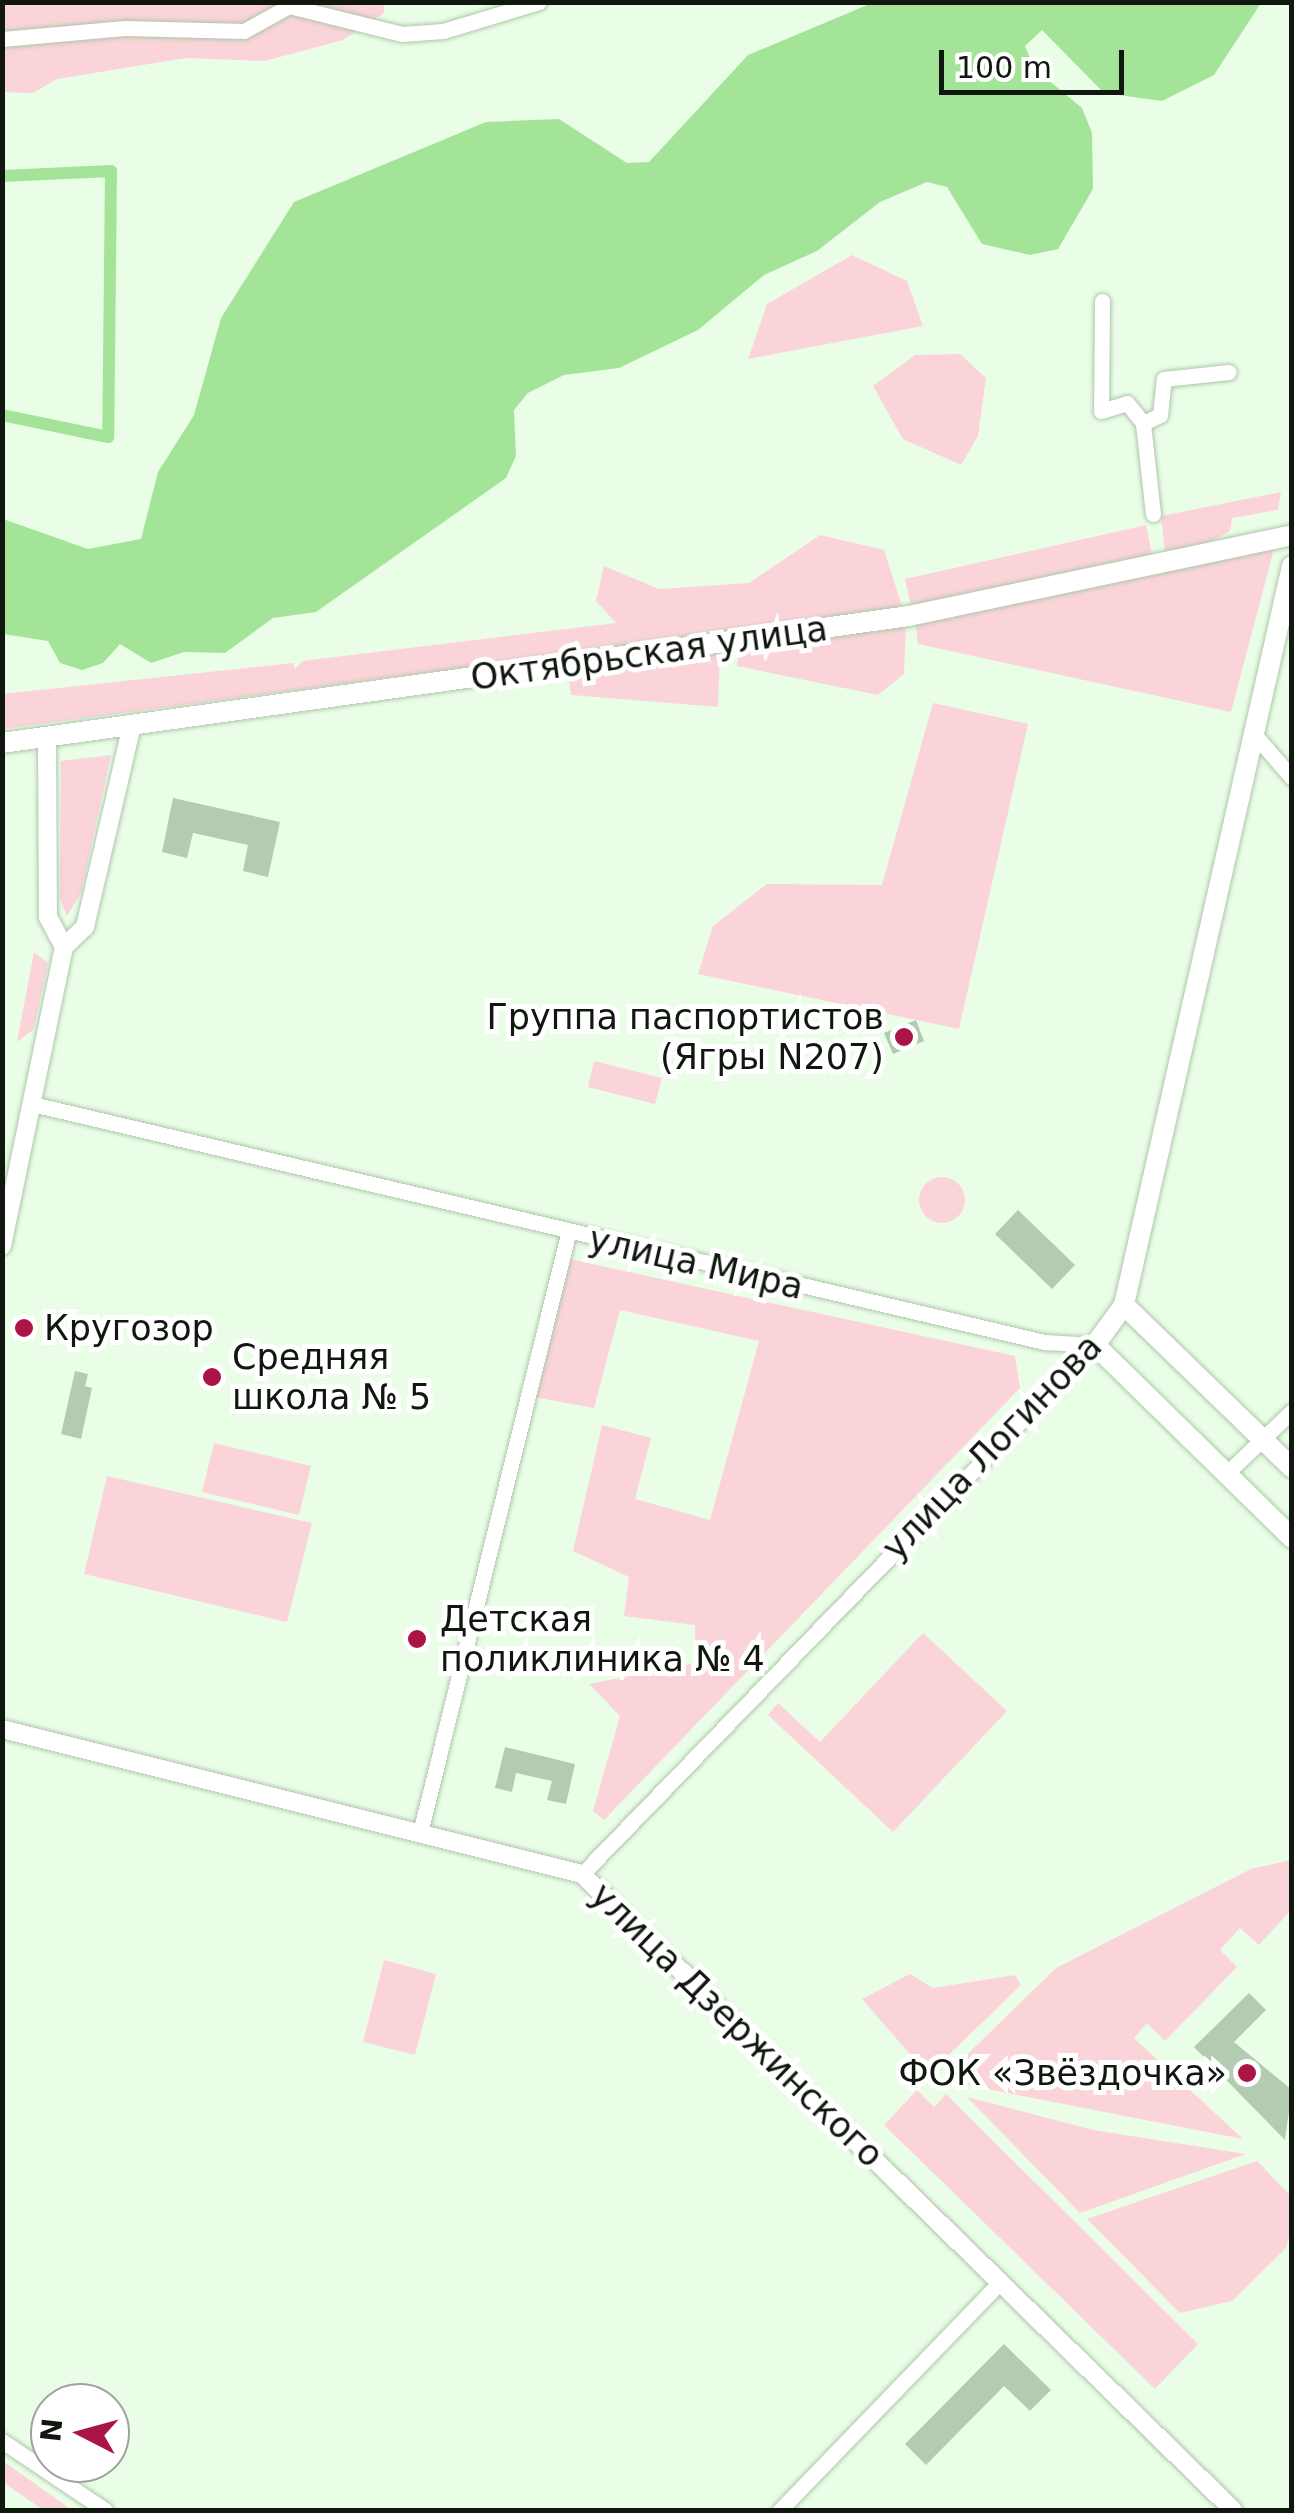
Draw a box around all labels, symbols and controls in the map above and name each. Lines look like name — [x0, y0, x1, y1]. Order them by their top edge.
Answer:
scale bar — [944, 30, 1129, 92]
text: 100 m — [956, 50, 1052, 85]
street label: Октябрьская улица — [468, 607, 830, 699]
place label: Группа паспортистов (Ягры N207) — [486, 996, 884, 1078]
marker: Группа паспортистов (Ягры N207) — [893, 1026, 915, 1048]
street label: улица Мира — [585, 1218, 807, 1308]
place label: Кругозор — [44, 1307, 214, 1349]
marker: Кругозор — [13, 1317, 35, 1339]
street label: улица Логинова — [874, 1325, 1110, 1569]
place label: Средняя школа № 5 — [232, 1336, 431, 1418]
marker: Средняя школа № 5 — [201, 1366, 223, 1388]
place label: Детская поликлиника № 4 — [440, 1598, 765, 1680]
marker: Детская поликлиника № 4 — [404, 1626, 430, 1652]
street label: улица Дзержинского — [582, 1874, 892, 2176]
place label: ФОК «Звёздочка» — [898, 2052, 1227, 2094]
marker: ФОК «Звёздочка» — [1236, 2062, 1258, 2084]
north arrow — [30, 2383, 130, 2483]
text: N — [34, 2417, 69, 2443]

